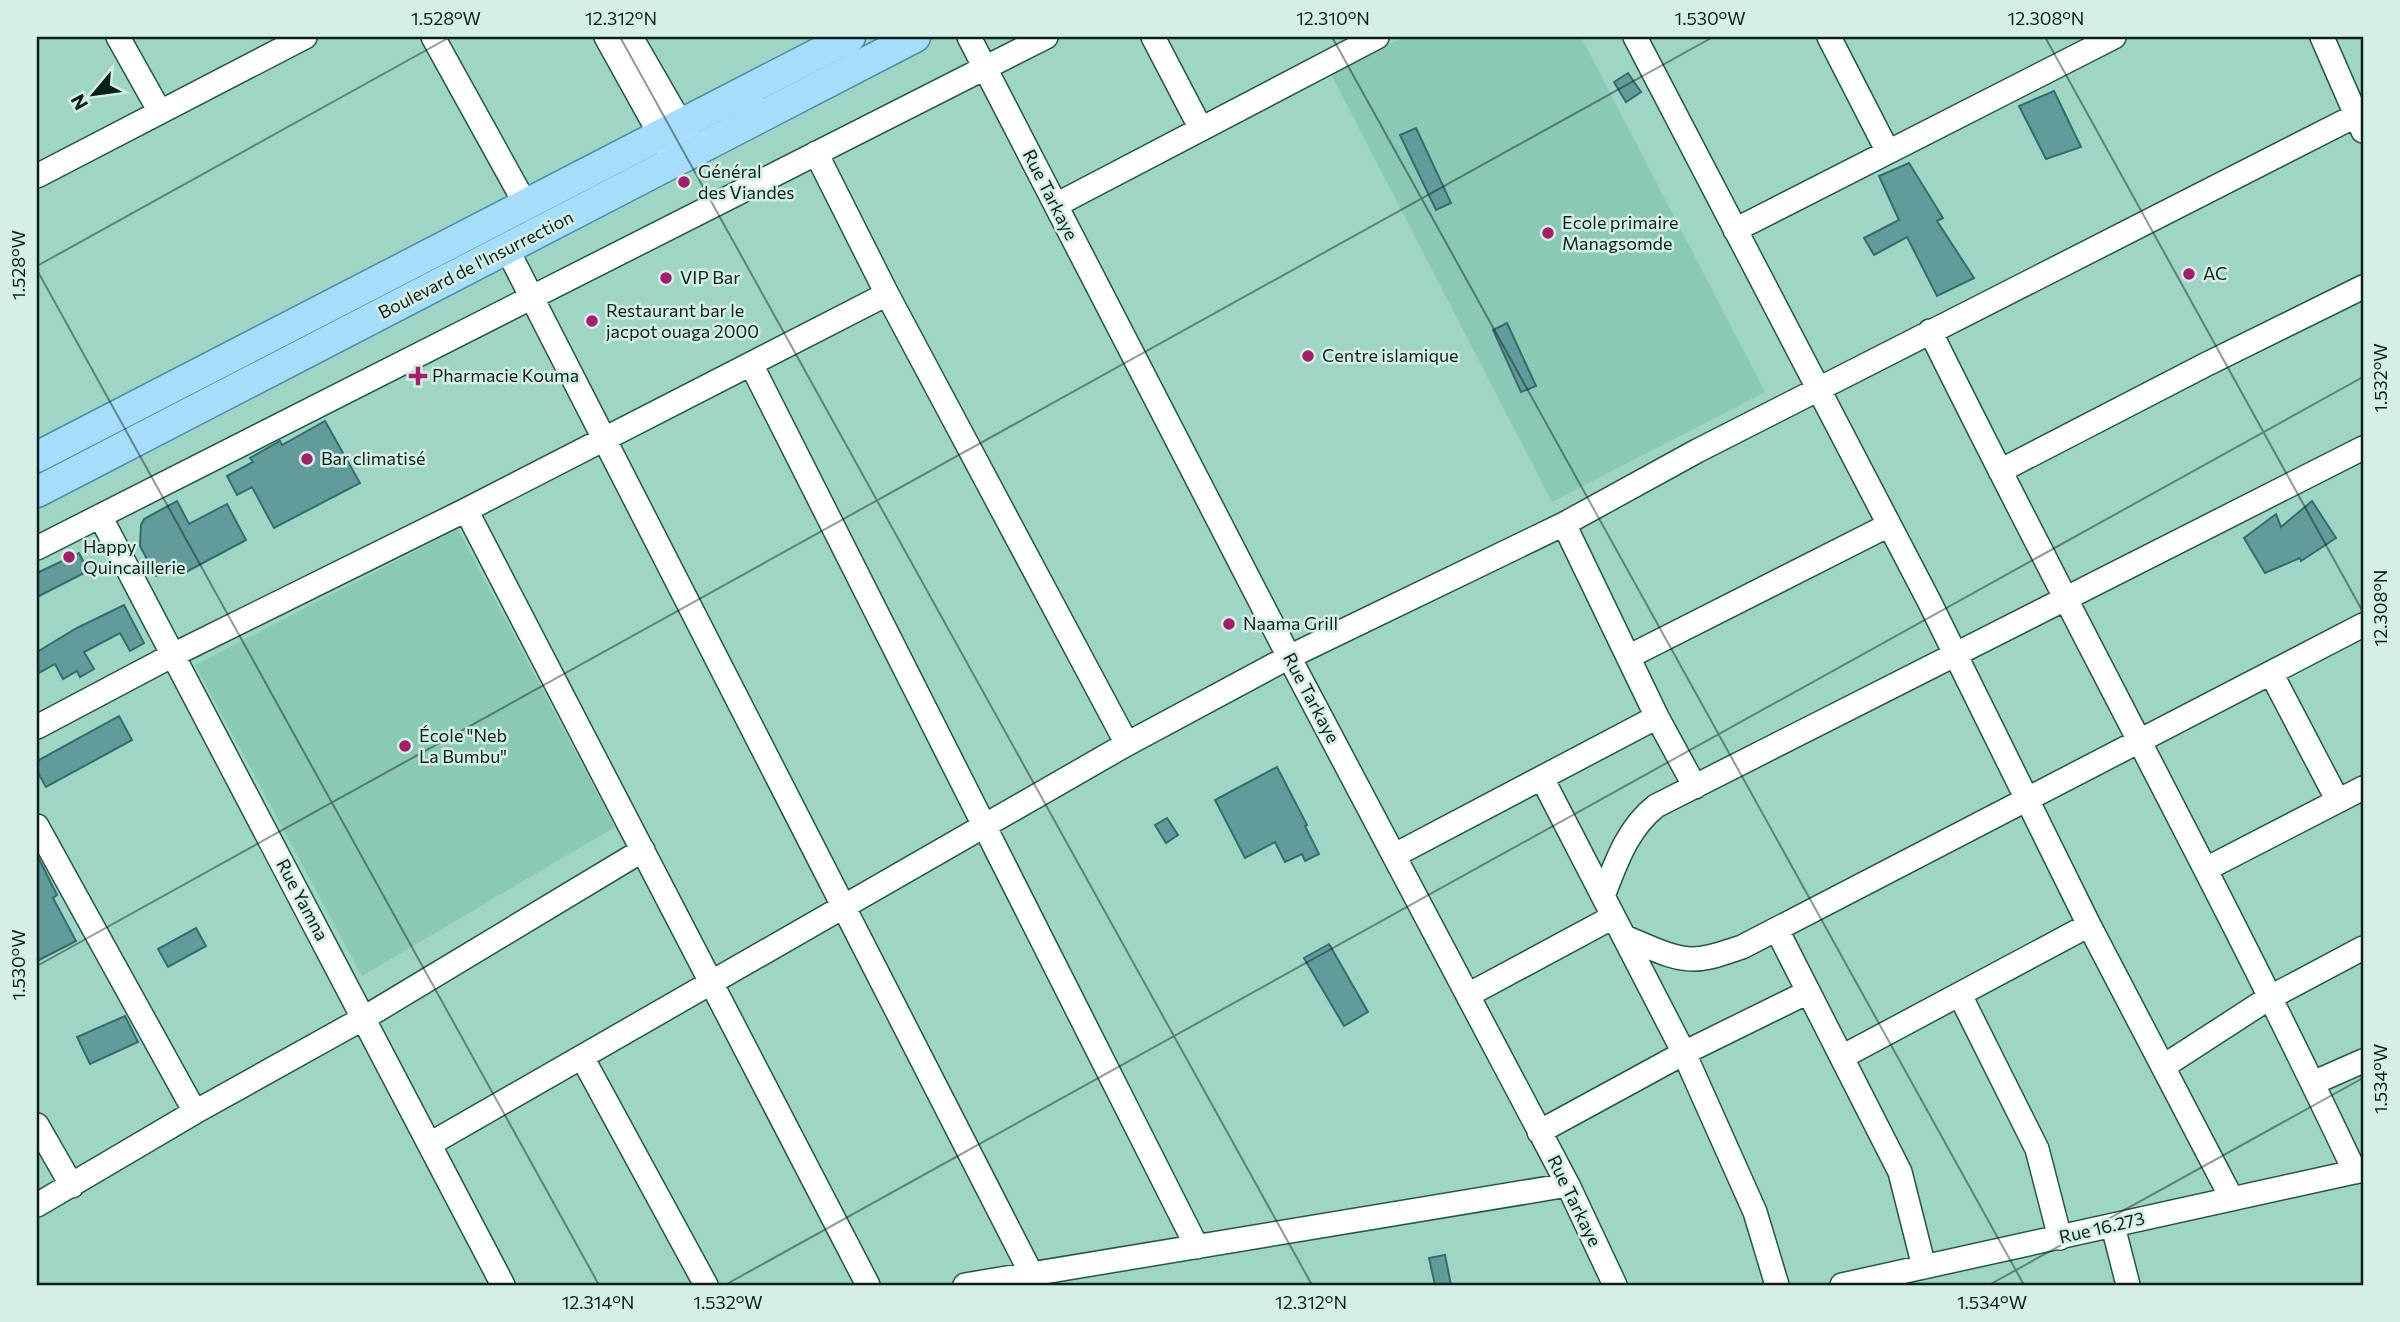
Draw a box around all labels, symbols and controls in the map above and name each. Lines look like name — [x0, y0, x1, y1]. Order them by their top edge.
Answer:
text: 1.528°W — [411, 7, 481, 29]
text: 12.312°N — [585, 7, 657, 29]
text: 12.310°N — [1296, 7, 1370, 29]
text: 1.530°W — [1674, 7, 1746, 29]
text: 12.308°N — [2008, 7, 2084, 29]
north arrow — [60, 60, 130, 130]
text: N — [65, 91, 92, 114]
street label: Rue Tarkaye — [1019, 145, 1083, 244]
place label: Général des Viandes — [698, 160, 794, 203]
marker: Général des Viandes — [676, 174, 692, 190]
street label: Boulevard de l'Insurrection — [374, 205, 577, 323]
place label: Ecole primaire Managsomde — [1562, 211, 1678, 254]
marker: Ecole primaire Managsomde — [1540, 225, 1556, 241]
text: 1.528°W — [7, 230, 29, 300]
place label: AC — [2203, 262, 2227, 284]
place label: VIP Bar — [680, 266, 740, 288]
marker: AC — [2181, 266, 2197, 282]
marker: VIP Bar — [658, 270, 674, 286]
place label: Restaurant bar le jacpot ouaga 2000 — [606, 299, 759, 342]
marker: Restaurant bar le jacpot ouaga 2000 — [584, 313, 600, 329]
text: 1.532°W — [2369, 343, 2391, 413]
place label: Centre islamique — [1322, 344, 1459, 366]
marker: Centre islamique — [1300, 348, 1316, 364]
place label: Pharmacie Kouma — [432, 364, 579, 386]
marker: Pharmacie Kouma — [410, 368, 426, 384]
place label: Bar climatisé — [321, 447, 426, 469]
marker: Bar climatisé — [299, 451, 315, 467]
place label: Happy Quincaillerie — [83, 535, 186, 578]
marker: Happy Quincaillerie — [61, 549, 77, 565]
text: 12.308°N — [2369, 570, 2391, 646]
place label: Naama Grill — [1243, 612, 1338, 634]
marker: Naama Grill — [1221, 616, 1237, 632]
street label: Rue Tarkaye — [1279, 649, 1345, 746]
place label: École "Neb La Bumbu" — [419, 724, 507, 767]
marker: École "Neb La Bumbu" — [397, 738, 413, 754]
street label: Rue Yamna — [272, 855, 334, 944]
text: 1.530°W — [7, 929, 29, 1001]
text: 1.534°W — [2369, 1044, 2391, 1114]
street label: Rue Tarkaye — [1543, 1151, 1606, 1250]
street label: Rue 16.273 — [2057, 1206, 2147, 1248]
text: 12.314°N — [562, 1291, 634, 1313]
text: 1.532°W — [693, 1291, 763, 1313]
text: 12.312°N — [1275, 1291, 1347, 1313]
text: 1.534°W — [1957, 1291, 2027, 1313]

